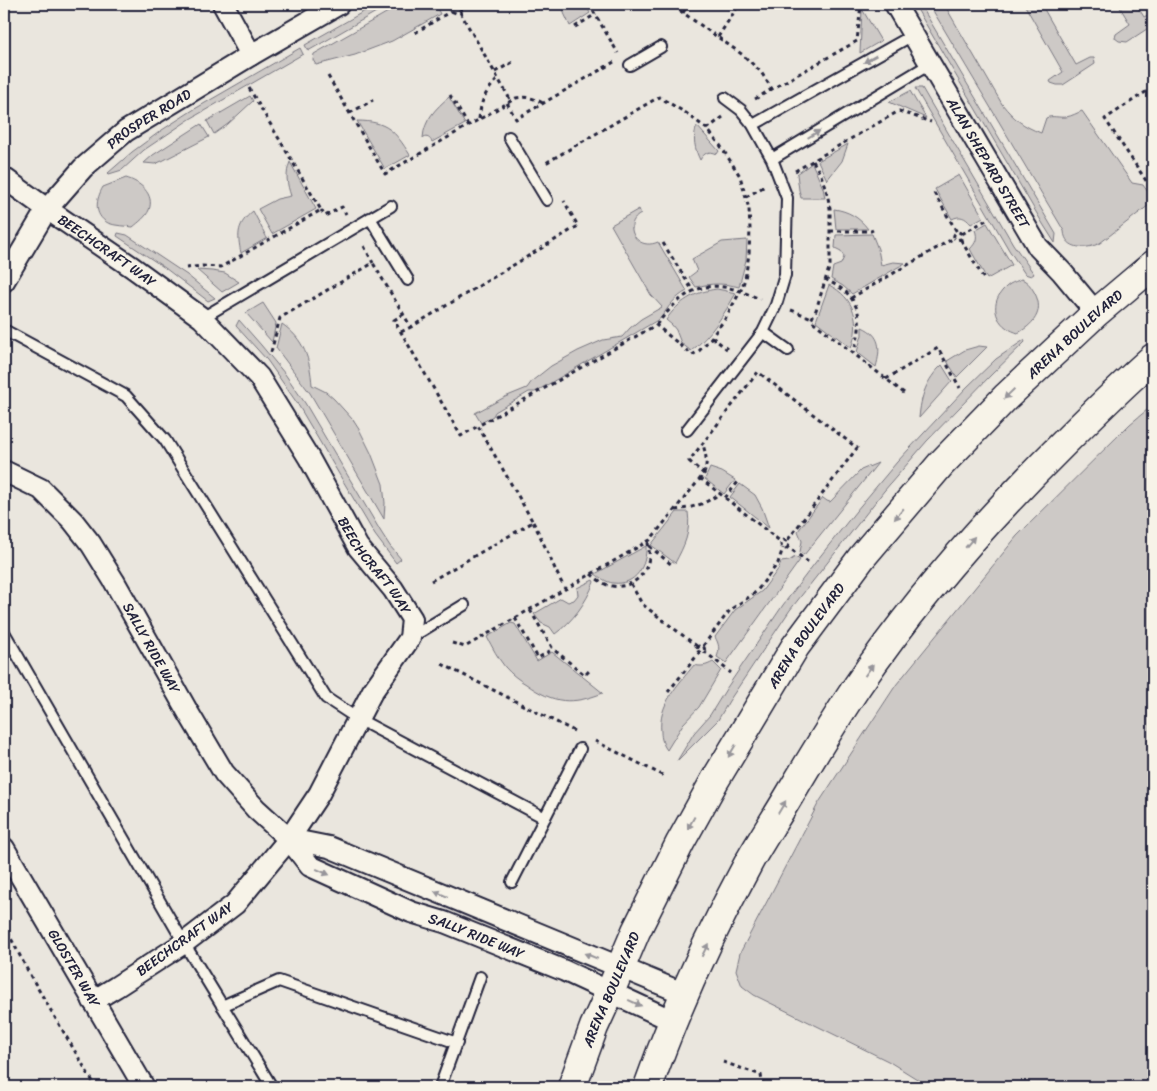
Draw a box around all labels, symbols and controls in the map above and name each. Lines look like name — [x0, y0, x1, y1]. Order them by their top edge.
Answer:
one-way arrow — [864, 54, 877, 63]
street label: PROSPER ROAD — [101, 81, 197, 155]
street label: ALAN SHEPARD STREET — [939, 91, 1038, 234]
one-way arrow — [807, 129, 820, 138]
street label: BEECHCRAFT WAY — [52, 207, 162, 294]
street label: ARENA BOULEVARD — [1020, 283, 1129, 386]
one-way arrow — [1003, 388, 1015, 400]
one-way arrow — [893, 507, 905, 519]
street label: BEECHCRAFT WAY — [331, 512, 419, 619]
one-way arrow — [964, 536, 975, 549]
street label: ARENA BOULEVARD — [760, 577, 852, 694]
street label: SALLY RIDE WAY — [116, 598, 188, 699]
one-way arrow — [864, 663, 874, 677]
one-way arrow — [728, 745, 737, 758]
one-way arrow — [778, 800, 787, 813]
one-way arrow — [687, 815, 695, 830]
one-way arrow — [316, 869, 330, 877]
one-way arrow — [433, 890, 448, 898]
street label: BEECHCRAFT WAY — [131, 895, 239, 983]
street label: SALLY RIDE WAY — [425, 905, 529, 966]
street label: GLOSTER WAY — [41, 924, 108, 1013]
street label: ARENA BOULEVARD — [575, 927, 647, 1052]
one-way arrow — [700, 942, 709, 957]
one-way arrow — [583, 952, 598, 960]
one-way arrow — [628, 999, 642, 1007]

